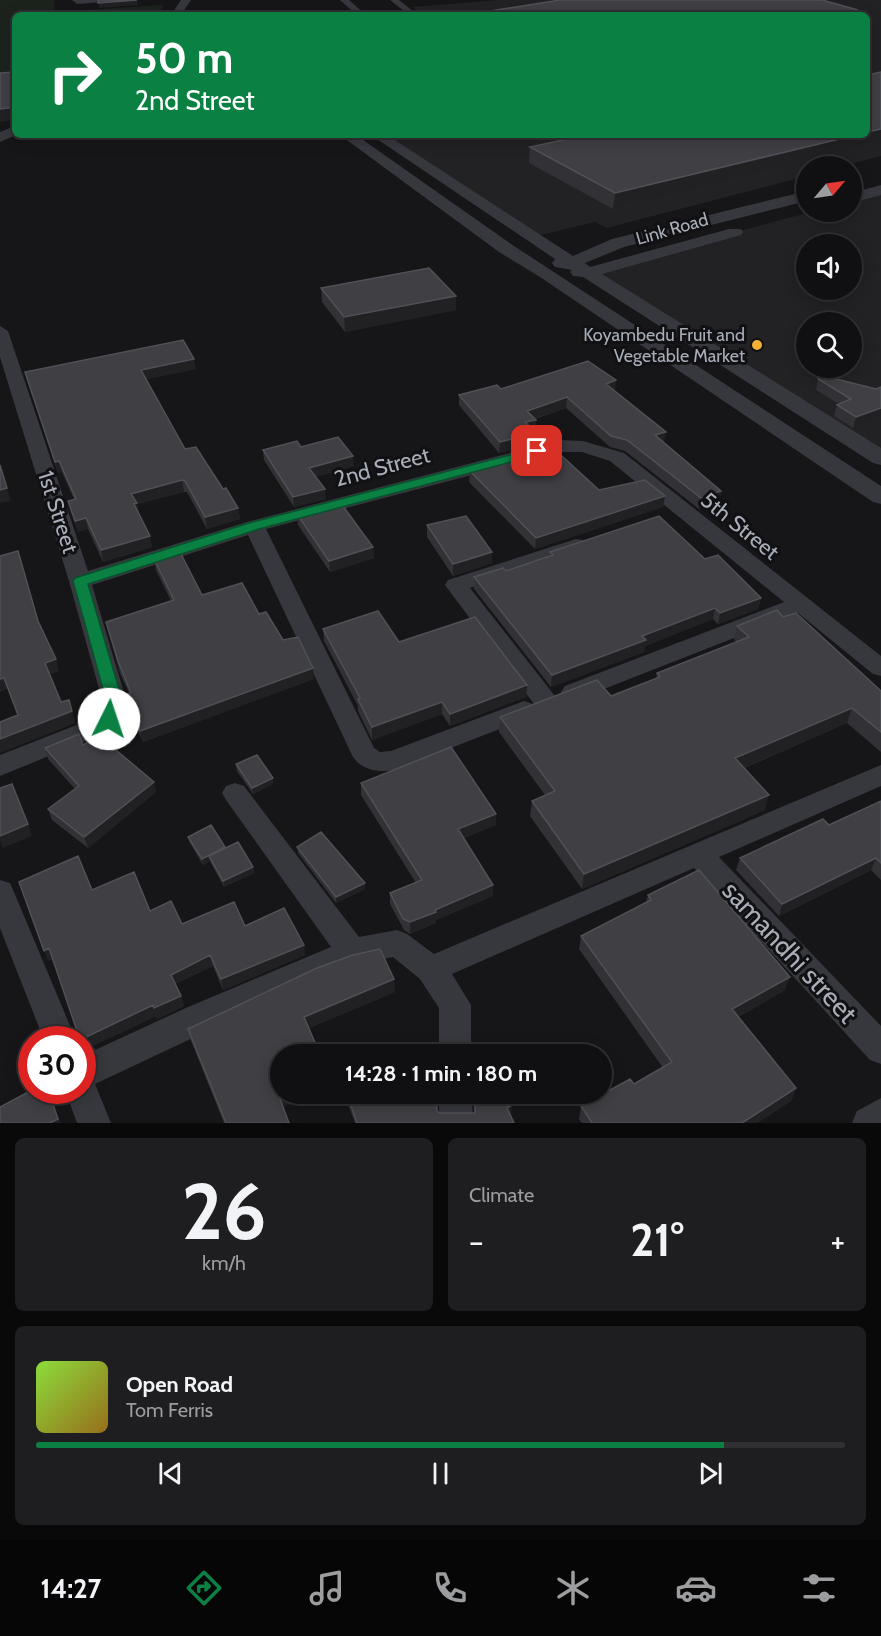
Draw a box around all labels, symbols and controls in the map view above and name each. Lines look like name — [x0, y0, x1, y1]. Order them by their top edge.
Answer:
text: 50 m — [135, 32, 233, 84]
icon: right — [36, 36, 114, 114]
text: 2nd Street — [135, 84, 255, 117]
north arrow — [796, 156, 862, 222]
map controls — [796, 156, 862, 378]
street label: Link Road — [633, 208, 711, 250]
button: sound — [796, 234, 862, 300]
button: search — [796, 312, 862, 378]
place label: Koyambedu Fruit and Vegetable Market — [583, 324, 745, 367]
marker: Koyambedu Fruit and Vegetable Market — [750, 338, 764, 352]
pin — [511, 425, 562, 476]
icon: arrive — [520, 434, 553, 467]
street label: 2nd Street — [331, 441, 433, 493]
street label: 1st Street — [32, 467, 84, 557]
street label: 5th Street — [695, 486, 785, 566]
position arrow — [77, 687, 141, 751]
street label: samandhi street — [716, 874, 864, 1030]
speed limit sign: 30 — [18, 1026, 96, 1104]
text: 14:28 · 1 min · 180 m — [345, 1060, 537, 1087]
text: 26 — [181, 1164, 267, 1259]
text: Climate — [469, 1183, 534, 1207]
text: 21° — [630, 1213, 684, 1267]
text: − — [469, 1221, 484, 1261]
text: + — [830, 1221, 845, 1261]
text: km/h — [202, 1251, 246, 1275]
text: Open Road — [126, 1371, 233, 1398]
text: Tom Ferris — [126, 1398, 213, 1422]
icon: previous — [154, 1457, 187, 1490]
icon: pause — [424, 1457, 457, 1490]
icon: next — [694, 1457, 727, 1490]
icon: directions — [183, 1567, 225, 1609]
icon: music — [306, 1567, 348, 1609]
icon: phone — [429, 1567, 471, 1609]
icon: climate — [552, 1567, 594, 1609]
icon: car — [675, 1567, 717, 1609]
icon: filters — [798, 1567, 840, 1609]
text: 14:27 — [41, 1572, 101, 1605]

